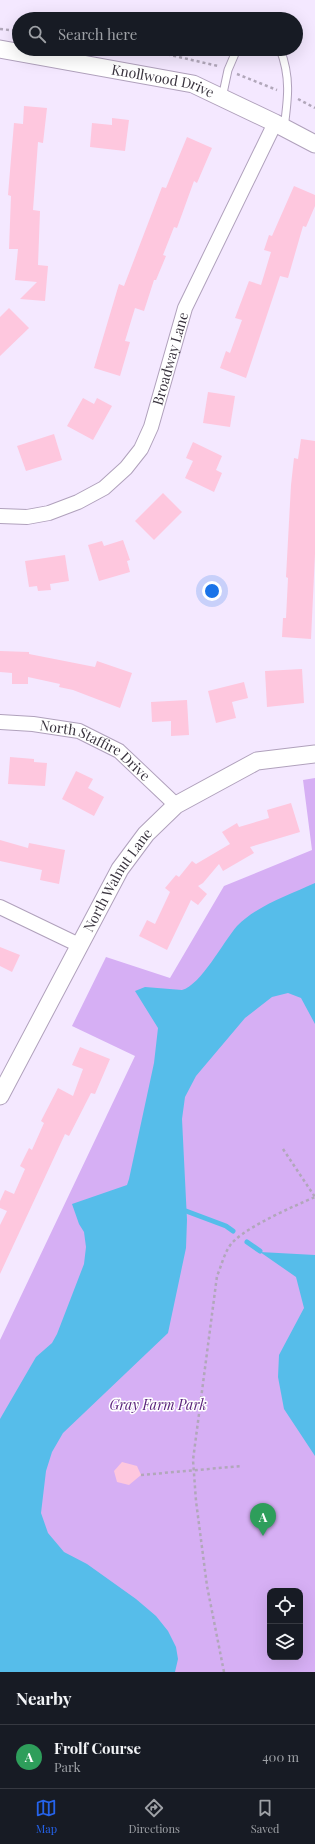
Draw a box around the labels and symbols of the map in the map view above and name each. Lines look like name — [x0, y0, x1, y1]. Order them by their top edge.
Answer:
street label: Knollwood Drive — [110, 59, 218, 102]
street label: Broadway Lane — [148, 310, 192, 407]
your location — [202, 581, 222, 601]
street label: North Staffire Drive — [39, 715, 155, 785]
street label: North Walnut Lane — [79, 824, 156, 935]
park label: Gray Farm Park — [109, 1395, 207, 1414]
pin: A — [250, 1503, 276, 1536]

